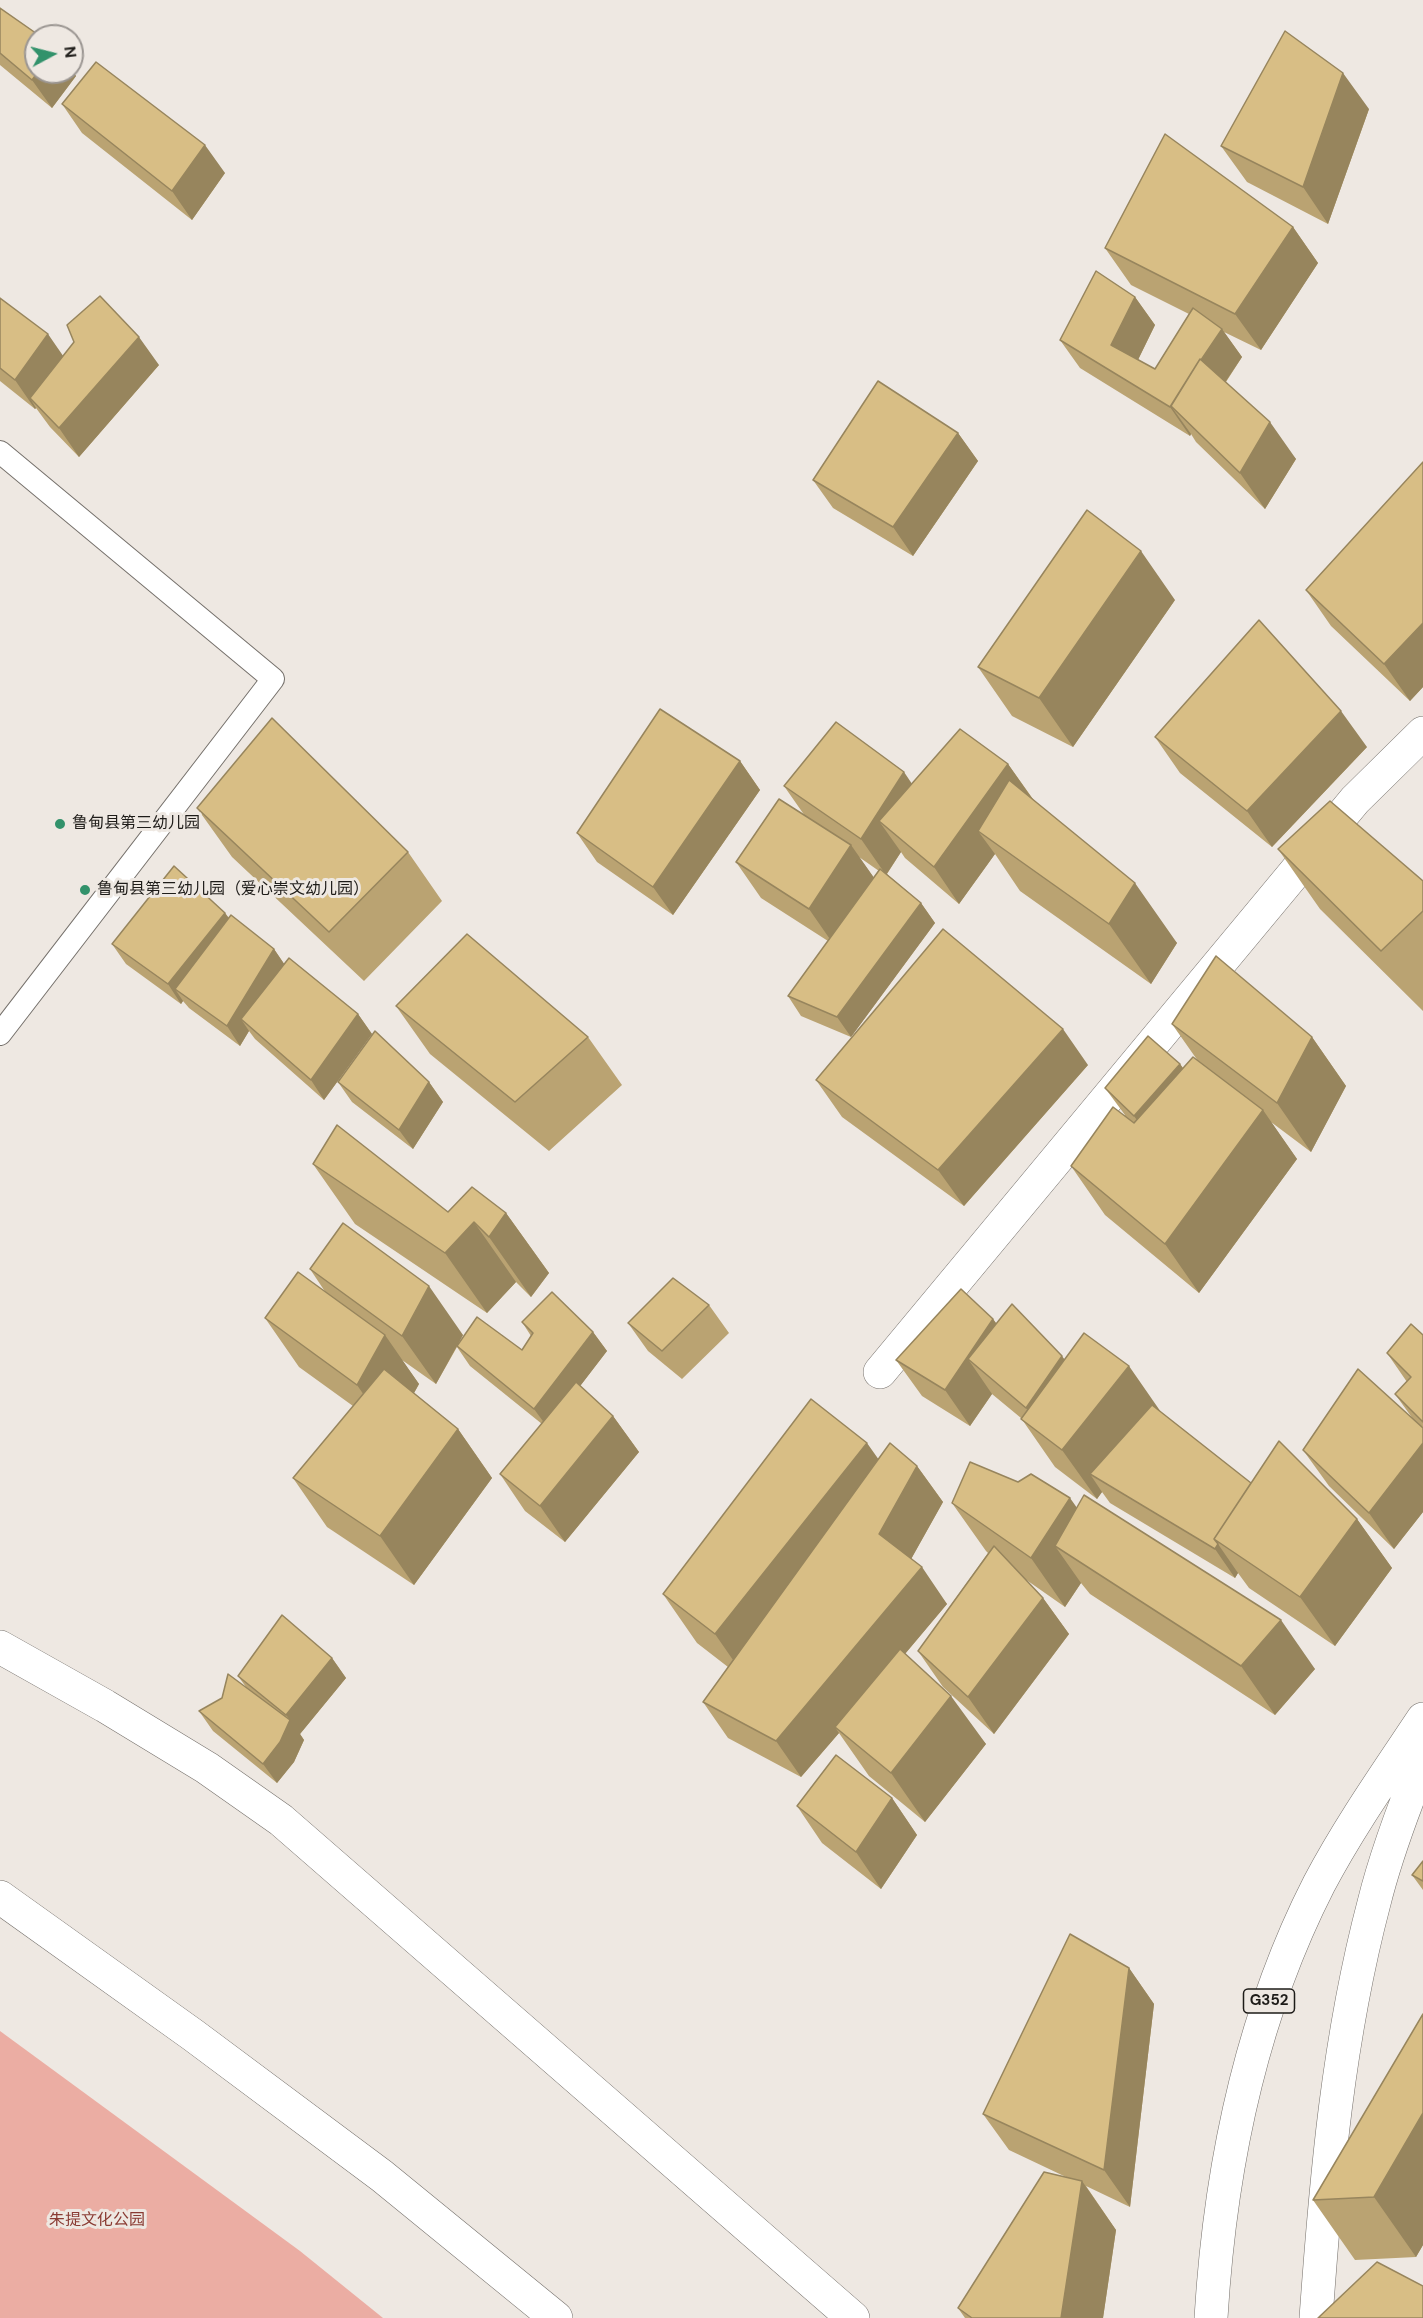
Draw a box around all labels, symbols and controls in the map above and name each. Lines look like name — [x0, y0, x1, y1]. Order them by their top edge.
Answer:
north arrow — [24, 24, 84, 84]
text: N — [59, 45, 82, 59]
place label: 鲁甸县第三幼儿园 — [72, 814, 200, 834]
marker: 鲁甸县第三幼儿园 — [53, 817, 67, 831]
place label: 鲁甸县第三幼儿园（爱心崇文幼儿园） — [97, 880, 369, 900]
marker: 鲁甸县第三幼儿园（爱心崇文幼儿园） — [78, 883, 92, 897]
road number: G352 — [1244, 1989, 1294, 2013]
park label: 朱提文化公园 — [49, 2211, 145, 2231]

